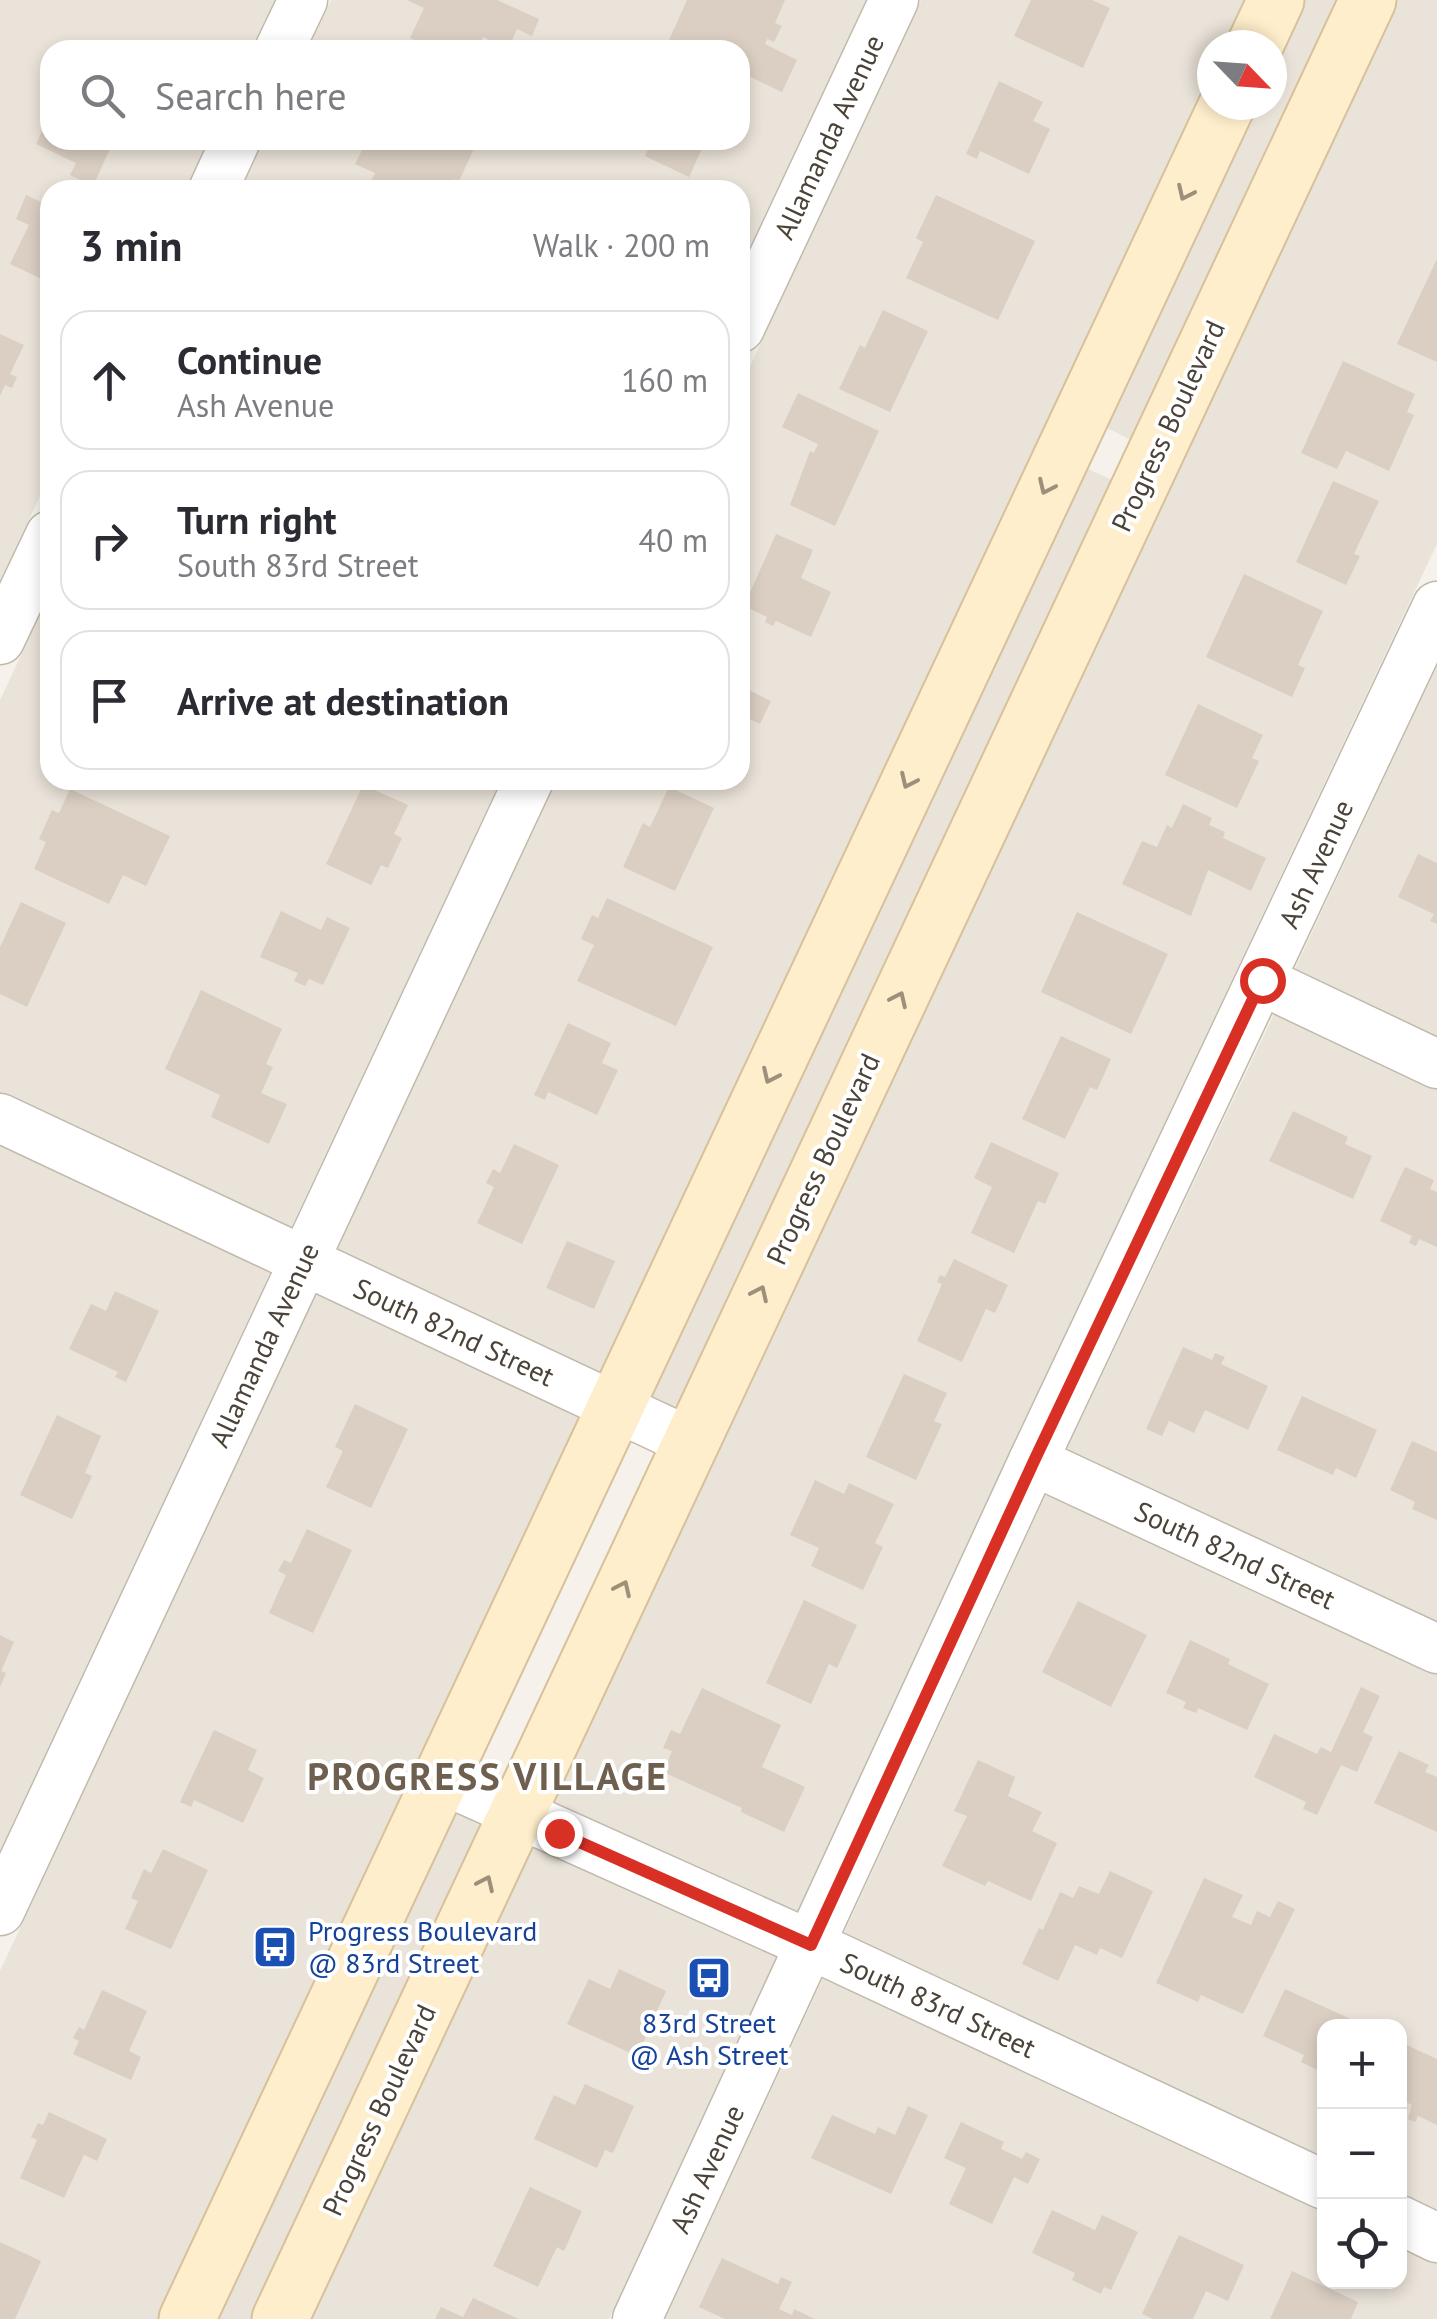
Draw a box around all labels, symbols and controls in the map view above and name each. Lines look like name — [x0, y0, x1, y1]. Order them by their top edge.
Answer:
street label: Allamanda Avenue — [765, 29, 892, 245]
north arrow — [1197, 30, 1287, 120]
search box — [40, 40, 750, 150]
icon: search — [75, 68, 130, 123]
text: Search here — [155, 71, 347, 120]
one-way arrow — [1177, 183, 1197, 201]
text: 3 min — [80, 218, 182, 273]
text: Walk · 200 m — [533, 224, 710, 266]
street label: Progress Boulevard — [1102, 314, 1233, 537]
text: Continue — [177, 335, 322, 384]
icon: ahead — [82, 353, 137, 408]
text: 160 m — [621, 359, 708, 401]
text: Ash Avenue — [177, 384, 334, 426]
one-way arrow — [1039, 477, 1059, 495]
text: Turn right — [177, 495, 337, 544]
icon: right — [82, 513, 137, 568]
text: 40 m — [639, 519, 708, 561]
text: South 83rd Street — [177, 544, 419, 586]
icon: arrive — [82, 673, 137, 728]
text: Arrive at destination — [177, 676, 509, 725]
one-way arrow — [901, 771, 921, 789]
street label: Ash Avenue — [1270, 794, 1361, 934]
route start — [1240, 958, 1286, 1004]
one-way arrow — [886, 991, 906, 1009]
street label: Progress Boulevard — [757, 1047, 888, 1270]
one-way arrow — [763, 1065, 783, 1083]
street label: Allamanda Avenue — [200, 1237, 327, 1453]
street label: South 82nd Street — [348, 1269, 561, 1394]
one-way arrow — [748, 1286, 768, 1304]
street label: South 82nd Street — [1129, 1492, 1342, 1617]
one-way arrow — [611, 1580, 631, 1598]
district label: PROGRESS VILLAGE — [307, 1751, 669, 1800]
route end — [537, 1811, 583, 1857]
one-way arrow — [474, 1875, 494, 1893]
place label: Progress Boulevard @ 83rd Street — [308, 1912, 537, 1981]
bus stop icon: Progress Boulevard @ 83rd Street — [252, 1924, 298, 1970]
street label: South 83rd Street — [835, 1943, 1042, 2066]
bus stop icon: 83rd Street @ Ash Street — [686, 1955, 732, 2001]
street label: Progress Boulevard — [313, 1998, 444, 2221]
place label: 83rd Street @ Ash Street — [630, 2004, 789, 2073]
map controls — [1317, 2019, 1407, 2289]
button: + — [1317, 2019, 1407, 2109]
street label: Ash Avenue — [661, 2099, 752, 2239]
button: − — [1317, 2109, 1407, 2199]
button: locate — [1317, 2199, 1407, 2289]

